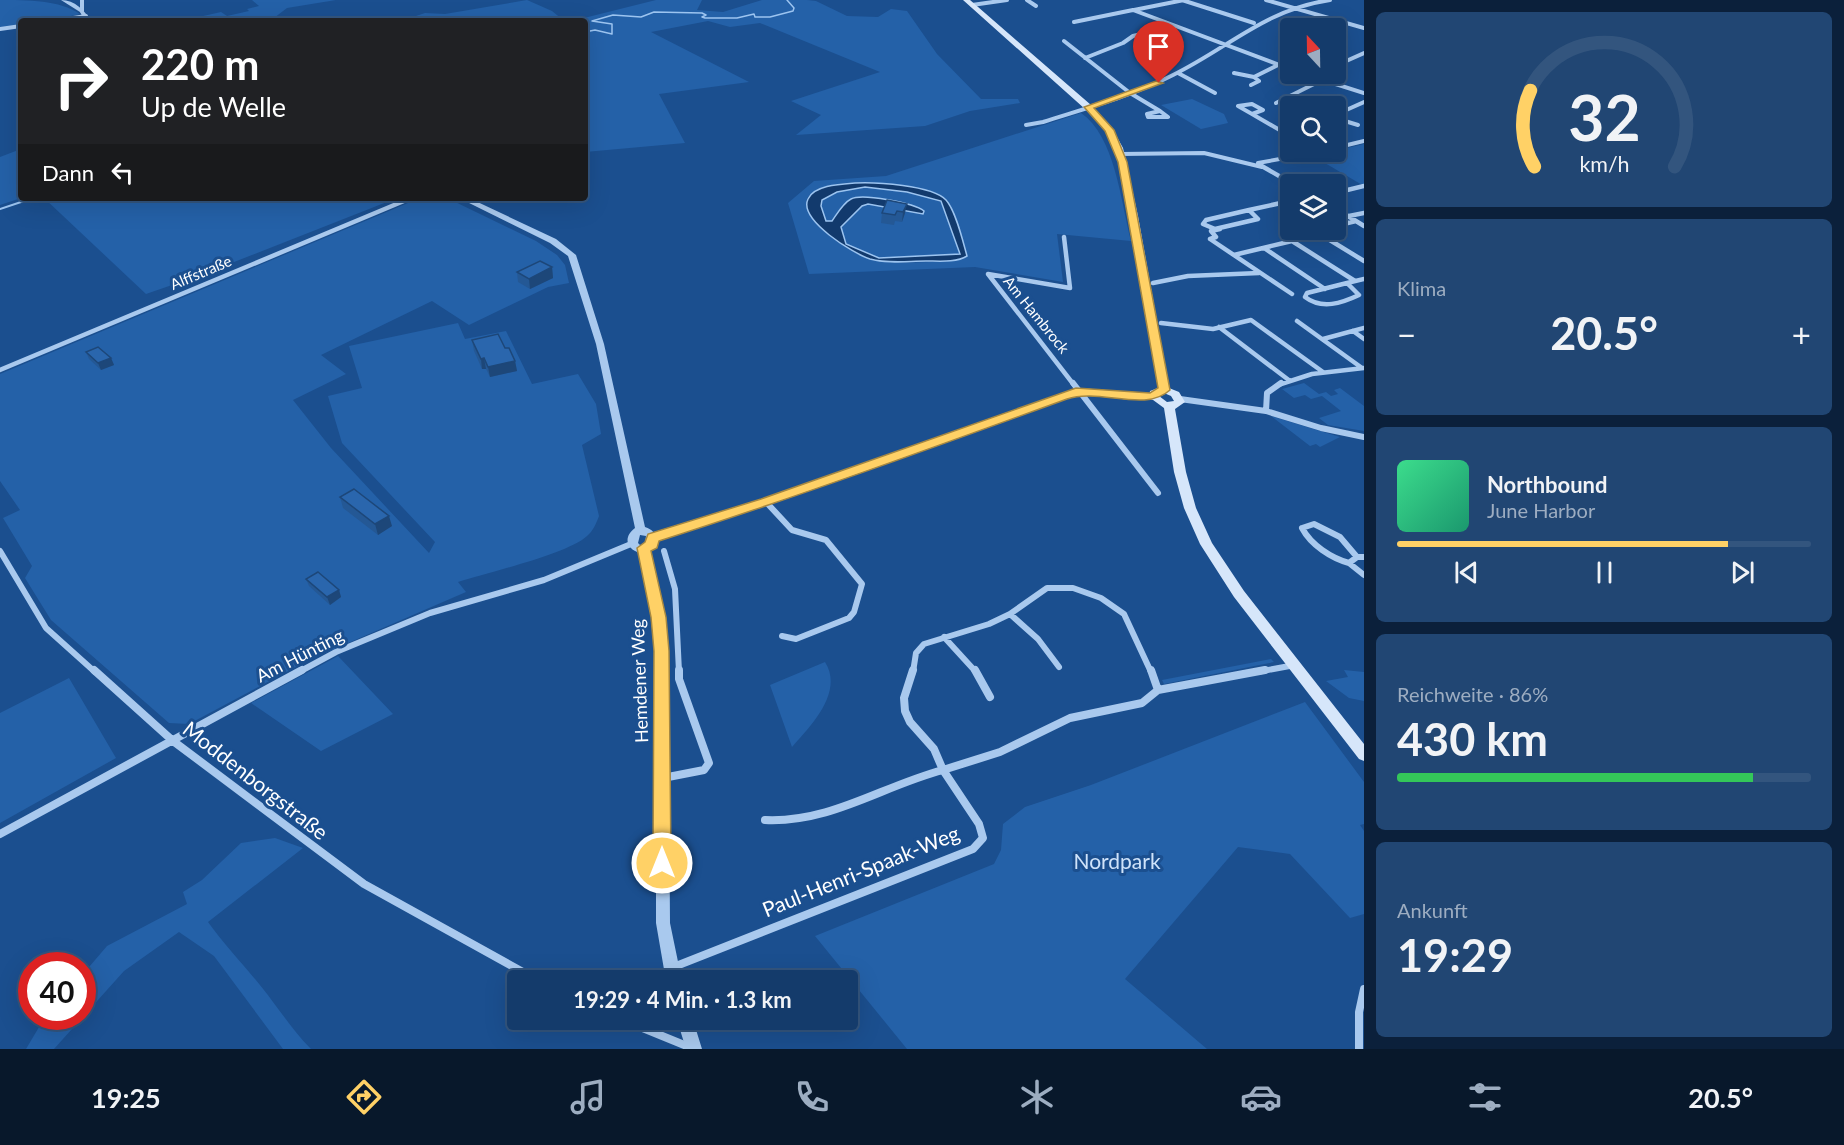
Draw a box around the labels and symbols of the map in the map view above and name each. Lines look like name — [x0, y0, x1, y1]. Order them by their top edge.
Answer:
north arrow — [1280, 18, 1346, 84]
pin — [1133, 21, 1184, 83]
street label: Alffstraße — [167, 251, 234, 293]
street label: Am Hambrock — [1000, 272, 1074, 357]
street label: Hemdener Weg — [626, 619, 652, 743]
street label: Am Hünting — [252, 624, 347, 687]
street label: Moddenborgstraße — [178, 715, 333, 844]
street label: Paul-Henri-Spaak-Weg — [758, 820, 963, 922]
position arrow — [630, 831, 694, 895]
park label: Nordpark — [1073, 848, 1161, 873]
speed limit sign: 40 — [18, 952, 96, 1030]

